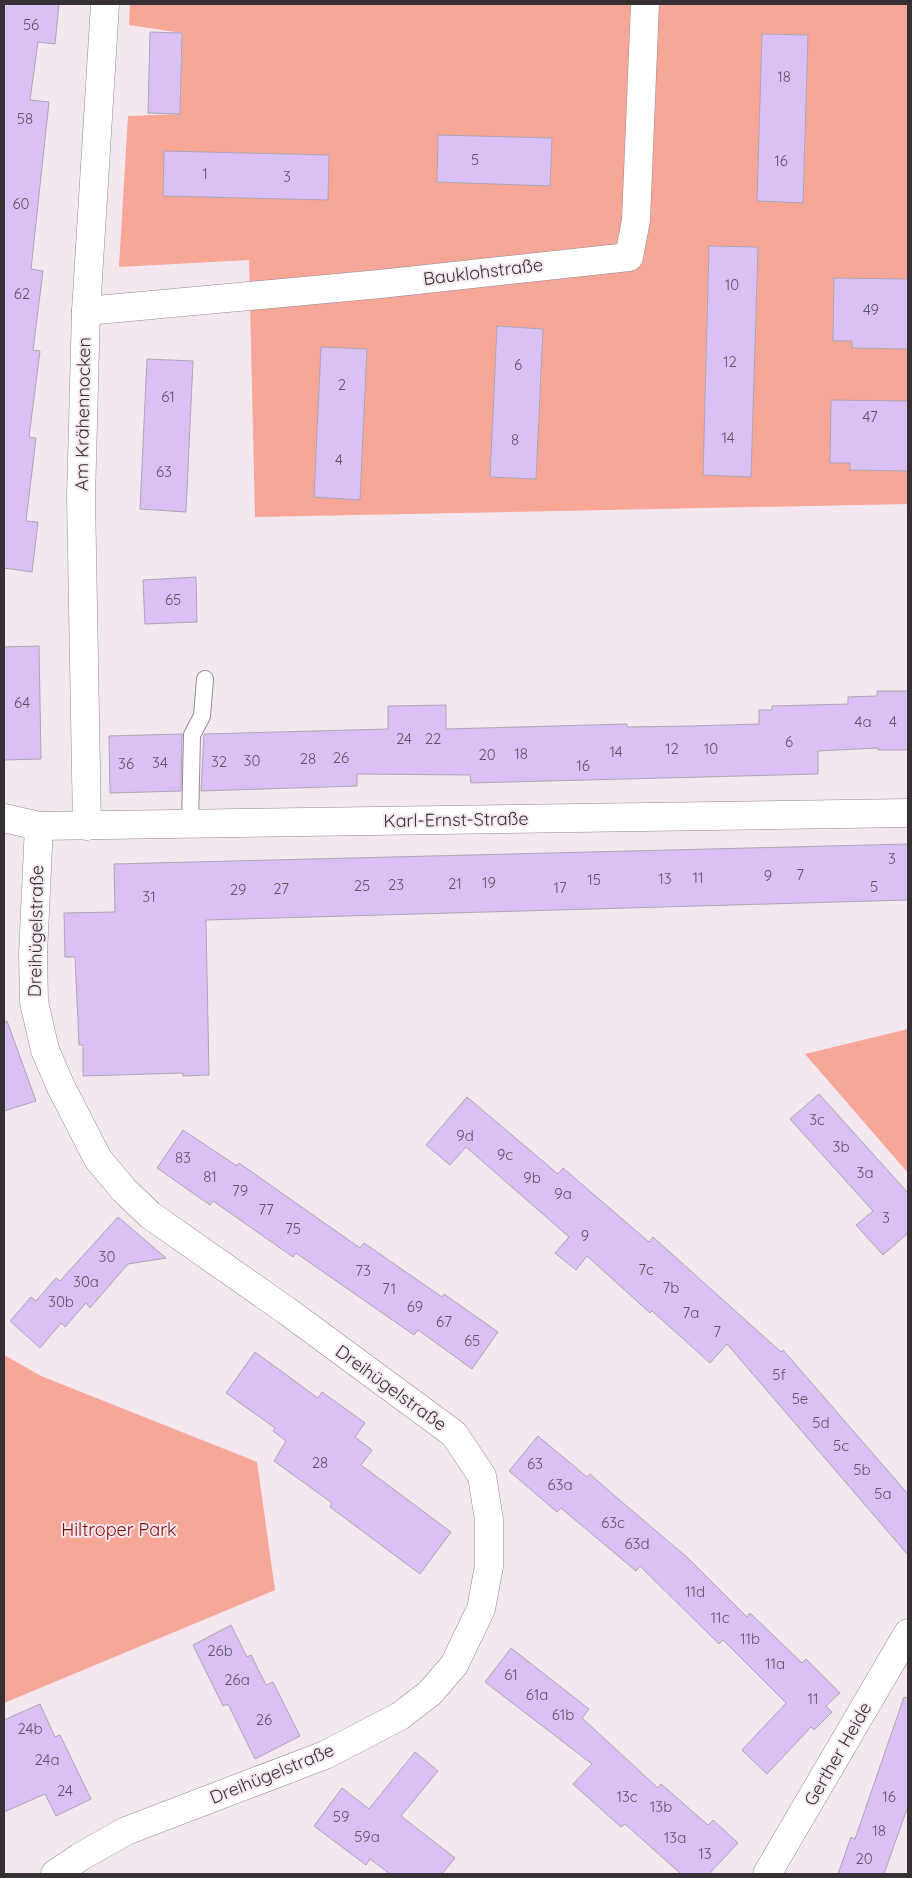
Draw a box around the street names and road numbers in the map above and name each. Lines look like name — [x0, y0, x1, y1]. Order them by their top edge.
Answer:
street label: Bauklohstraße — [422, 253, 544, 290]
street label: Am Krähennocken — [70, 337, 95, 491]
street label: Karl-Ernst-Straße — [383, 807, 529, 832]
street label: Dreihügelstraße — [23, 865, 48, 997]
street label: Dreihügelstraße — [331, 1339, 452, 1436]
street label: Gerther Heide — [799, 1698, 877, 1810]
street label: Dreihügelstraße — [206, 1738, 337, 1809]

